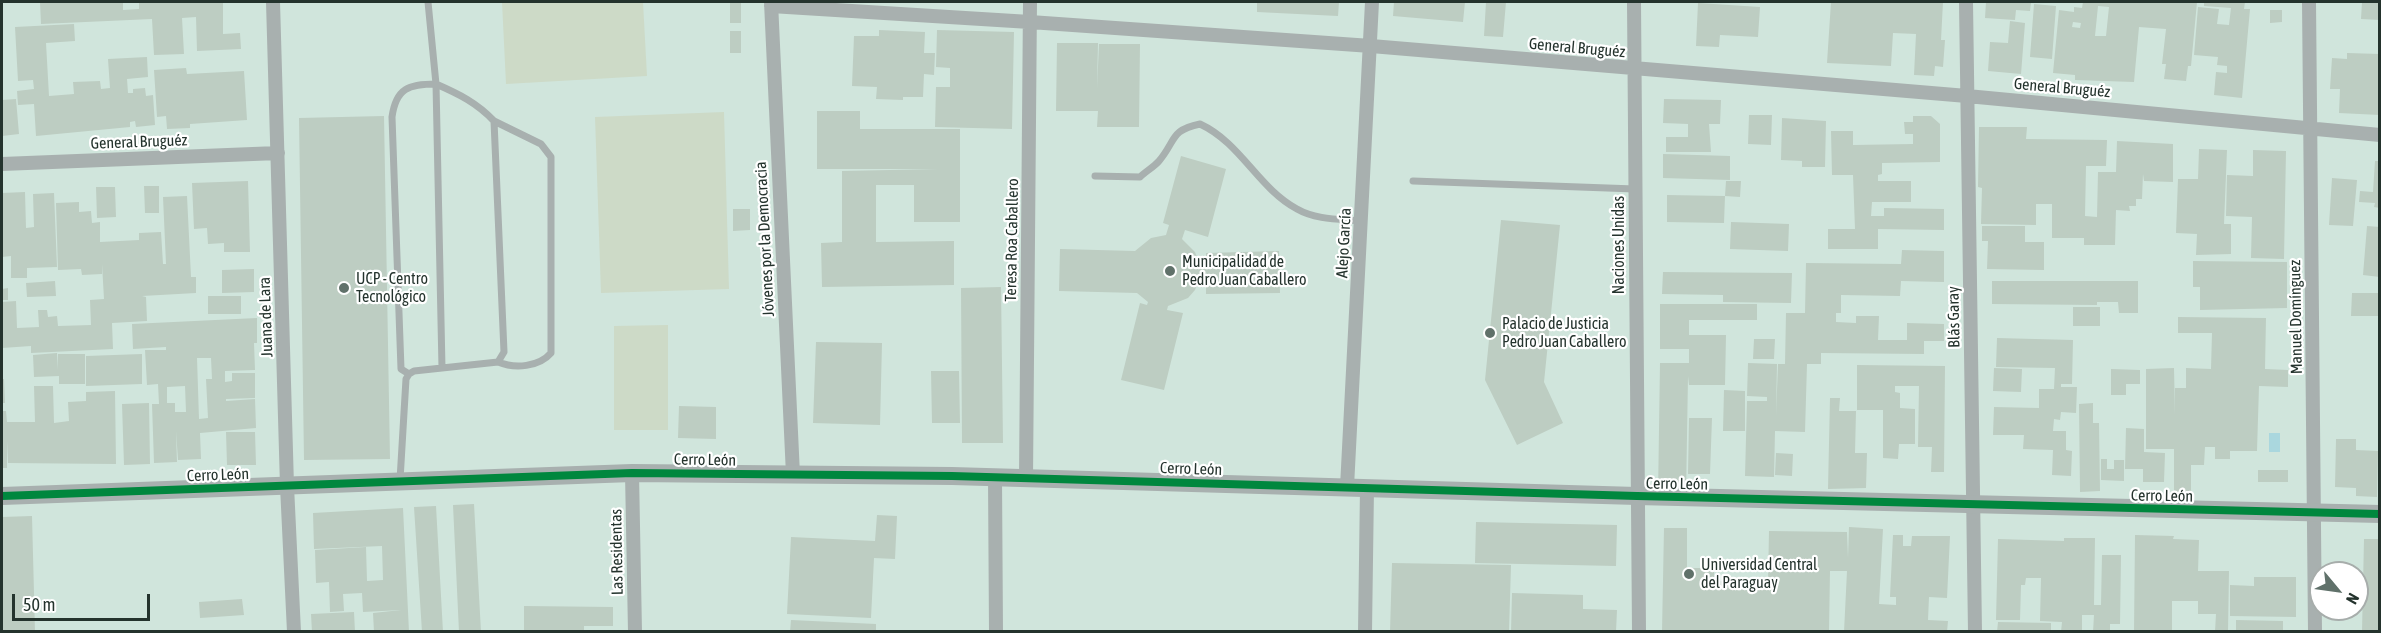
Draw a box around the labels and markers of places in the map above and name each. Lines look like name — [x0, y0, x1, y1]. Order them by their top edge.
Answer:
place label: Municipalidad de Pedro Juan Caballero — [1182, 252, 1307, 290]
marker: Municipalidad de Pedro Juan Caballero — [1163, 264, 1177, 278]
place label: UCP - Centro Tecnológico — [356, 269, 428, 307]
marker: UCP - Centro Tecnológico — [337, 281, 351, 295]
place label: Palacio de Justicia Pedro Juan Caballero — [1502, 314, 1627, 352]
marker: Palacio de Justicia Pedro Juan Caballero — [1483, 326, 1497, 340]
place label: Universidad Central del Paraguay — [1701, 555, 1817, 593]
marker: Universidad Central del Paraguay — [1682, 567, 1696, 581]

